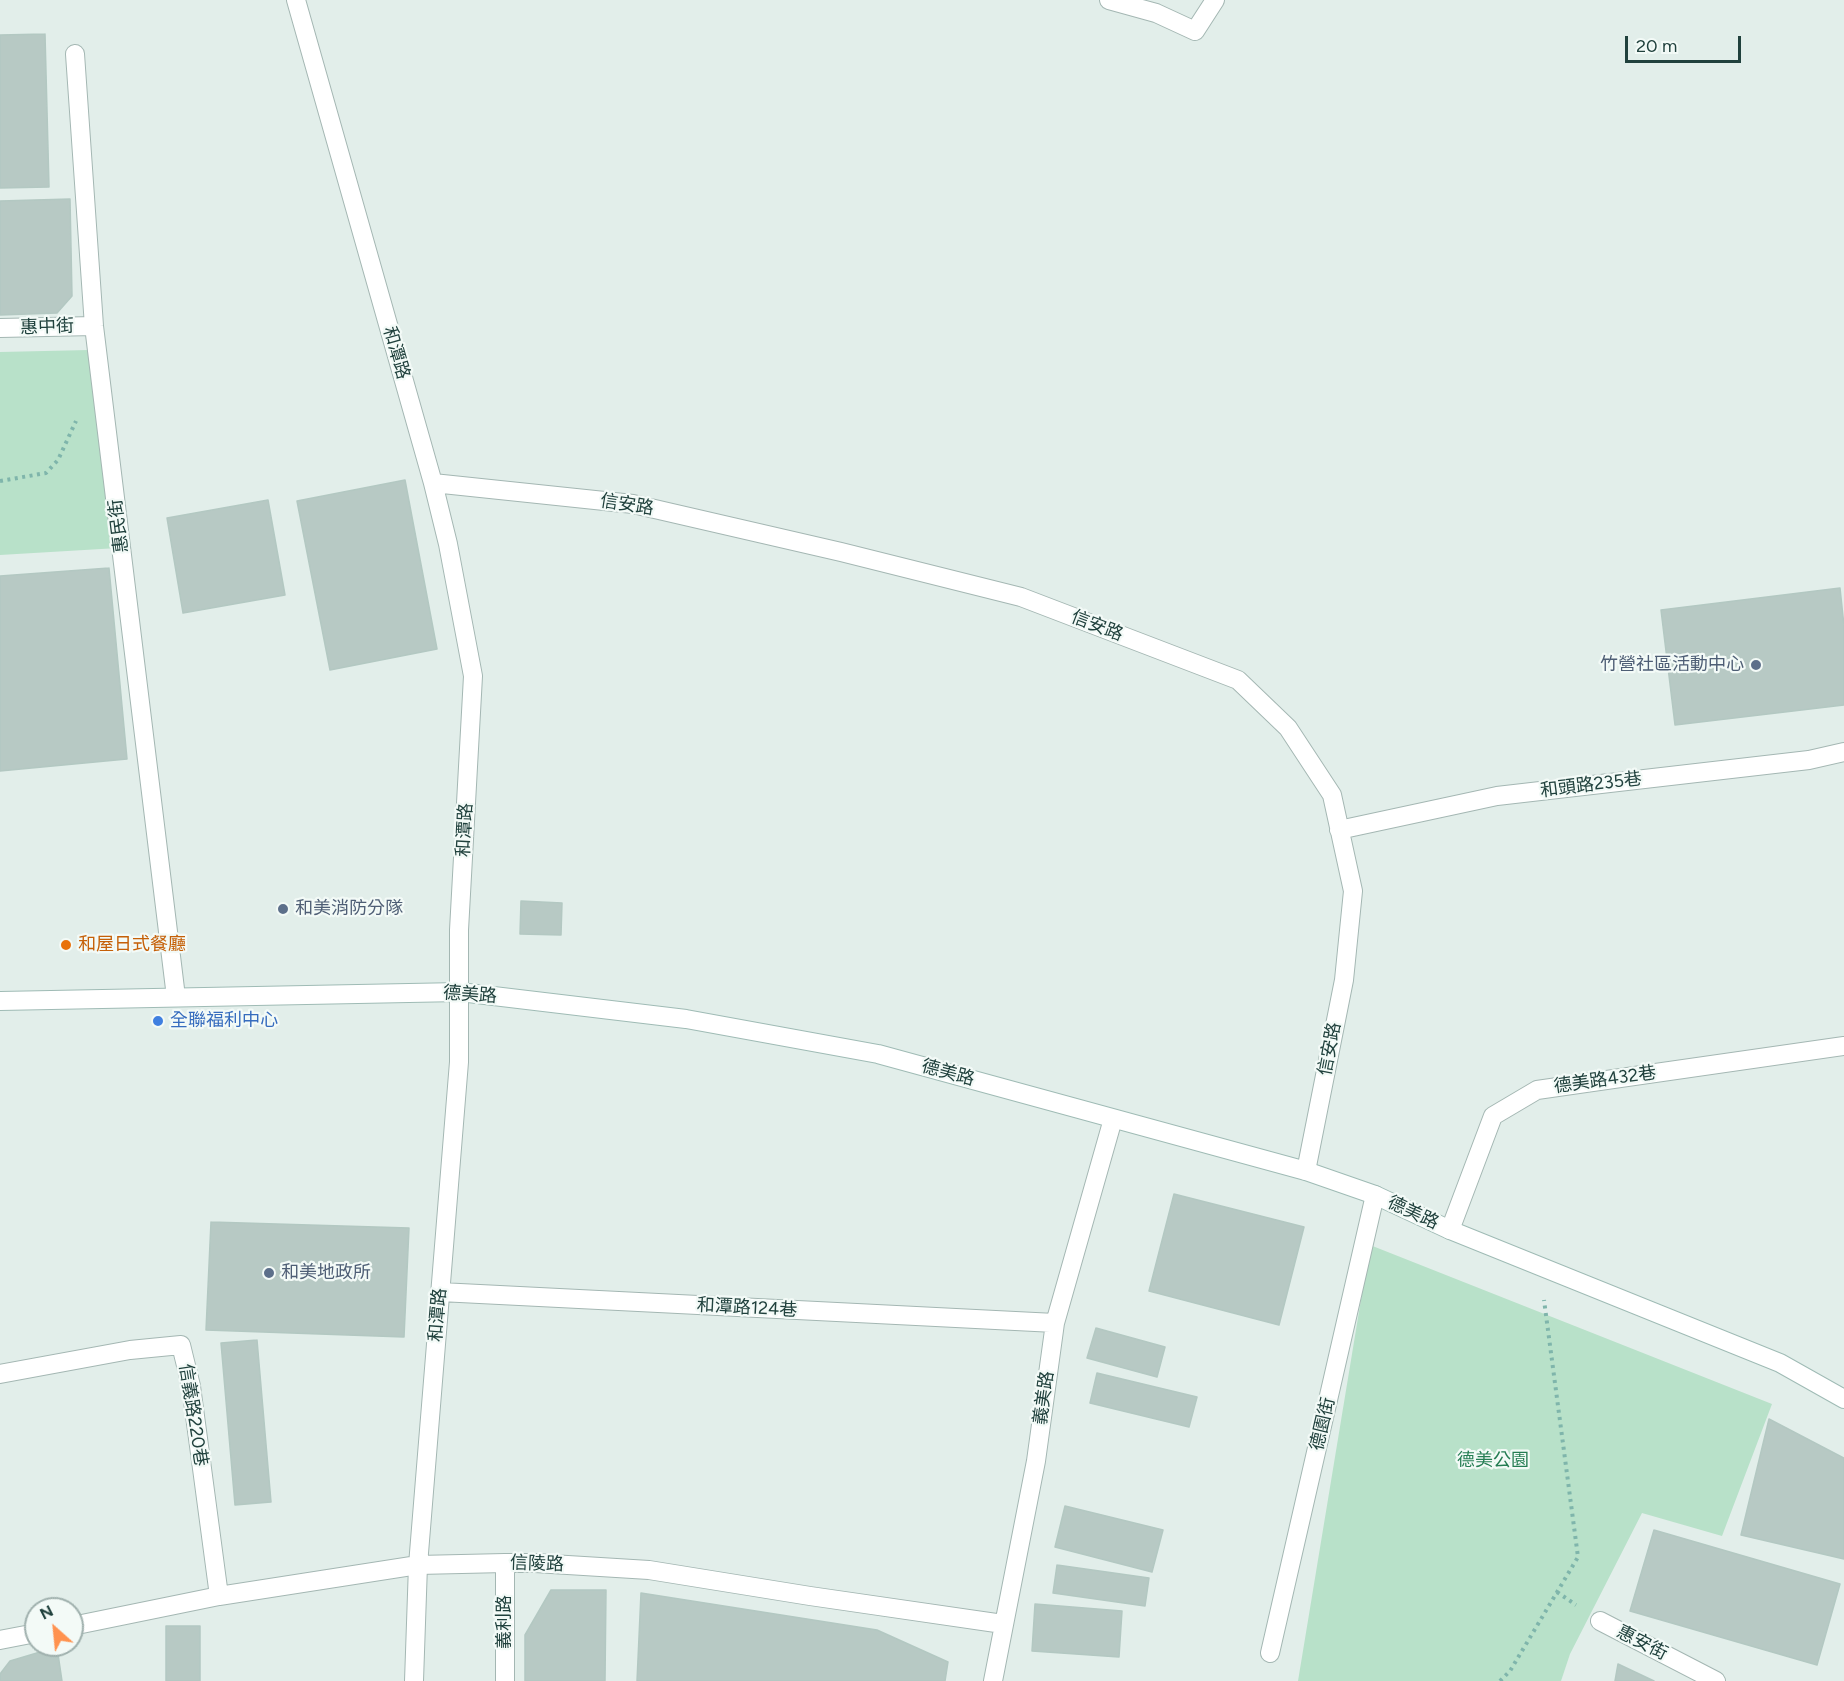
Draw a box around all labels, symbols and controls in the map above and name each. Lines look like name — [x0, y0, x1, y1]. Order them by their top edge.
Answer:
scale bar — [1628, 24, 1744, 62]
text: 20 m — [1636, 35, 1677, 57]
street label: 惠中街 — [20, 315, 74, 339]
street label: 和潭路 — [378, 324, 414, 382]
street label: 信安路 — [599, 490, 655, 520]
street label: 惠民街 — [105, 498, 133, 554]
street label: 信安路 — [1068, 606, 1126, 646]
place label: 竹營社區活動中心 — [1600, 654, 1744, 676]
marker: 竹營社區活動中心 — [1749, 658, 1763, 672]
street label: 和頭路235巷 — [1539, 768, 1643, 802]
street label: 和潭路 — [453, 802, 477, 858]
place label: 和美消防分隊 — [295, 898, 403, 920]
marker: 和美消防分隊 — [276, 902, 290, 916]
place label: 和屋日式餐廳 — [78, 934, 186, 956]
marker: 和屋日式餐廳 — [59, 938, 73, 952]
street label: 德美路 — [442, 982, 498, 1008]
place label: 全聯福利中心 — [170, 1010, 278, 1032]
marker: 全聯福利中心 — [151, 1014, 165, 1028]
street label: 信安路 — [1314, 1020, 1346, 1078]
street label: 德美路 — [919, 1056, 977, 1090]
street label: 德美路432巷 — [1552, 1062, 1658, 1098]
street label: 德美路 — [1384, 1192, 1442, 1234]
place label: 和美地政所 — [281, 1262, 371, 1284]
marker: 和美地政所 — [262, 1266, 276, 1280]
street label: 和潭路 — [425, 1287, 451, 1343]
street label: 和潭路124巷 — [696, 1295, 798, 1321]
street label: 信義路220巷 — [174, 1362, 212, 1468]
street label: 義美路 — [1030, 1370, 1058, 1426]
street label: 德園街 — [1306, 1395, 1340, 1453]
park label: 德美公園 — [1457, 1450, 1529, 1472]
street label: 信陵路 — [510, 1552, 564, 1576]
street label: 義利路 — [494, 1595, 516, 1649]
north arrow — [24, 1597, 84, 1657]
text: N — [37, 1601, 56, 1624]
street label: 惠安街 — [1613, 1621, 1671, 1665]

